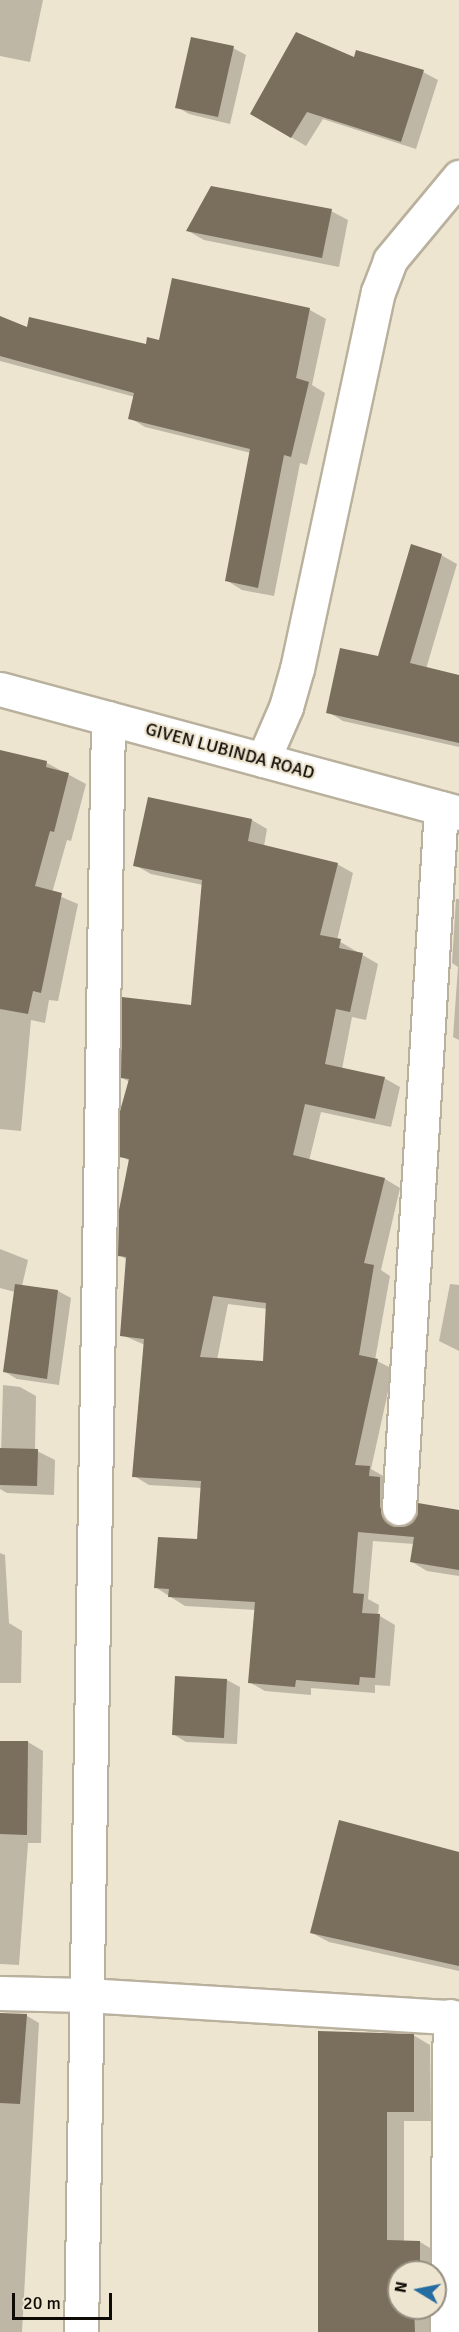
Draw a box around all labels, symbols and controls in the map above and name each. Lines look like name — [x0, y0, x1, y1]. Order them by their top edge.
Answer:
street label: GIVEN LUBINDA ROAD — [143, 718, 317, 784]
north arrow — [387, 2260, 447, 2320]
text: N — [390, 2280, 412, 2294]
scale bar — [15, 2281, 116, 2319]
text: 20 m — [23, 2292, 61, 2314]

